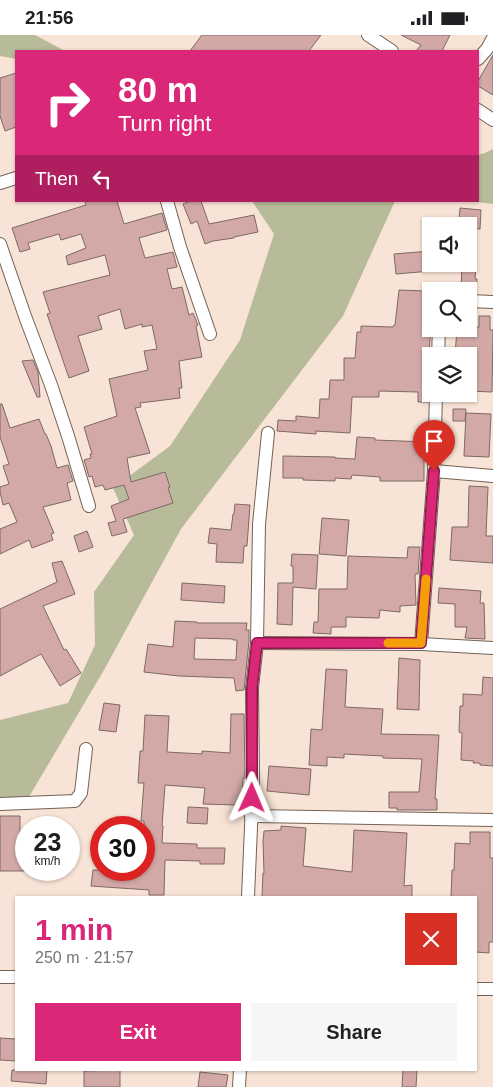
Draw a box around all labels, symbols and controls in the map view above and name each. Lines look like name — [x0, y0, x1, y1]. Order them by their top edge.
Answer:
text: 21:56 — [25, 7, 74, 28]
icon: right — [35, 70, 100, 135]
text: 80 m — [118, 70, 198, 109]
text: Turn right — [118, 111, 211, 136]
icon: left — [88, 165, 116, 193]
text: Then — [35, 168, 78, 189]
map controls — [422, 217, 477, 402]
button: sound — [422, 217, 477, 272]
button: search — [422, 282, 477, 337]
button: layers — [422, 347, 477, 402]
pin — [413, 420, 455, 471]
icon: arrive — [420, 427, 448, 455]
position arrow — [225, 771, 277, 823]
speed limit sign: 30 — [90, 816, 155, 881]
text: 23 — [34, 828, 61, 856]
text: km/h — [34, 854, 61, 868]
text: 1 min — [35, 913, 113, 946]
button: close — [405, 913, 457, 965]
text: 250 m · 21:57 — [35, 949, 134, 966]
button: Exit — [35, 1003, 241, 1061]
button: Share — [251, 1003, 457, 1061]

